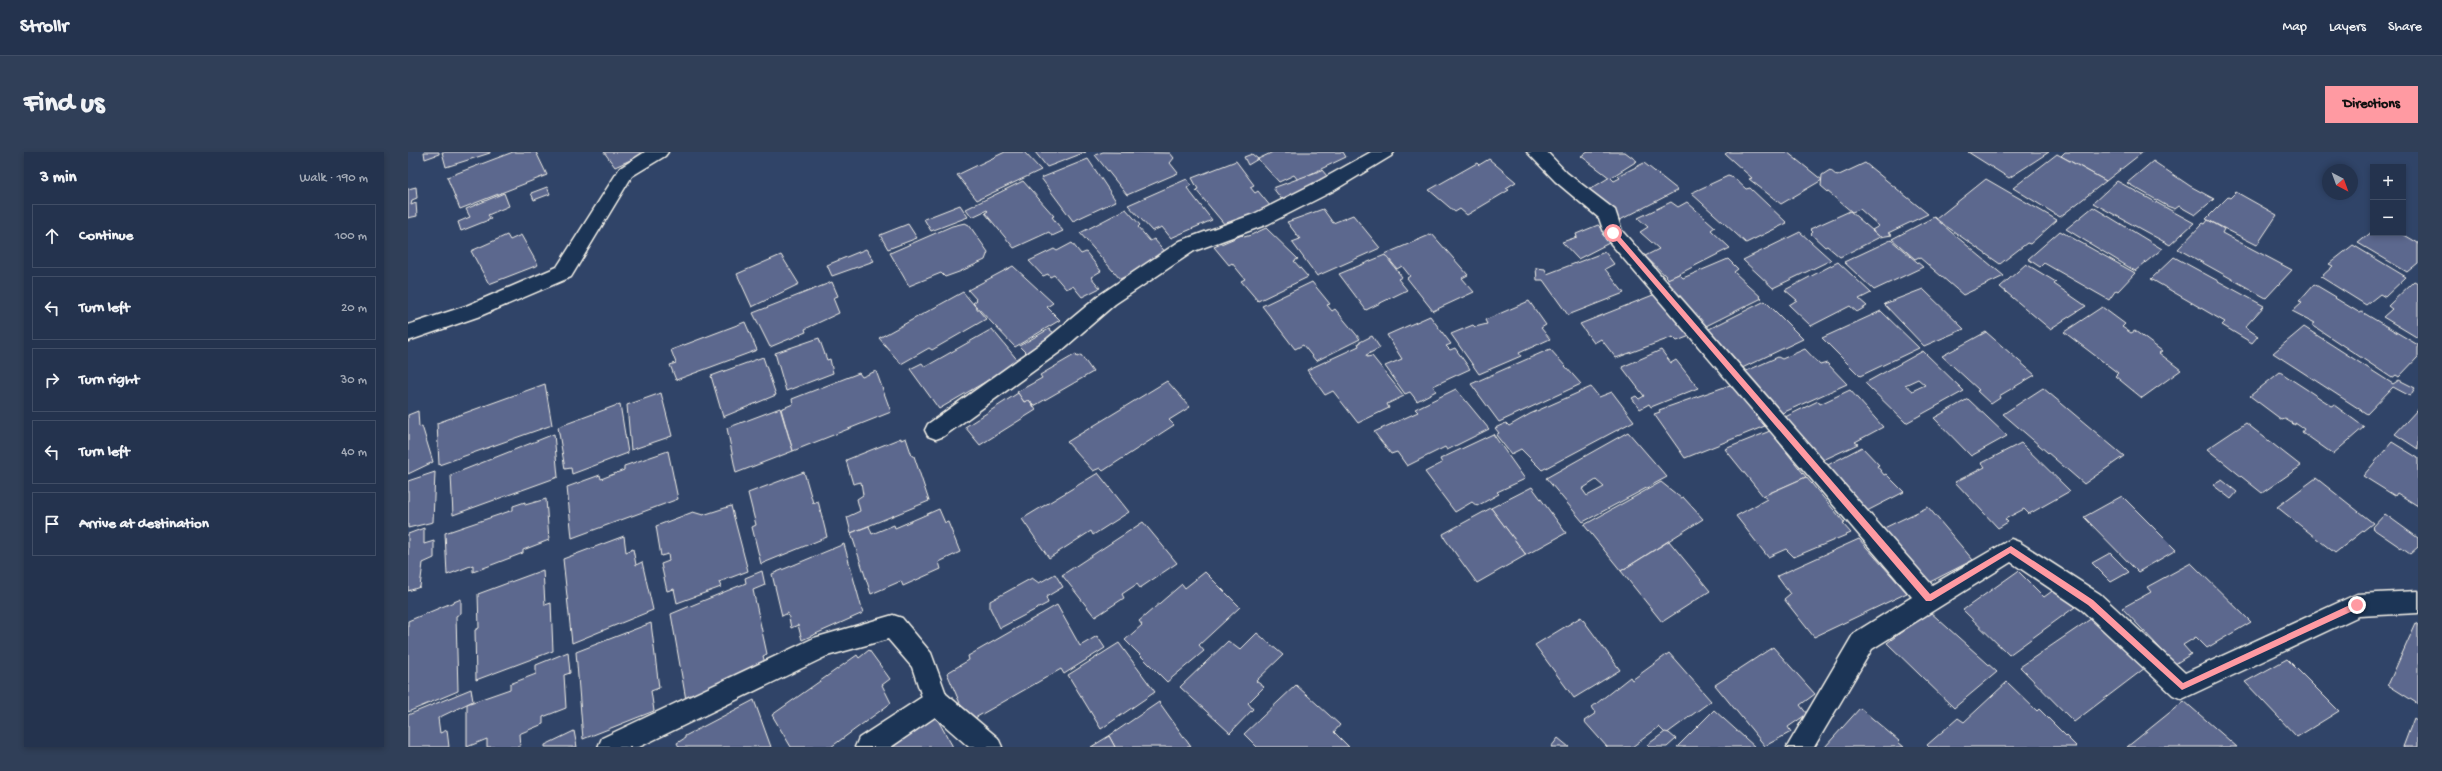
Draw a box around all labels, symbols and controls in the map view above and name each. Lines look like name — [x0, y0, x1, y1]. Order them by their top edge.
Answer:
text: Strollr — [20, 16, 68, 39]
text: Map — [2283, 19, 2307, 36]
text: Layers — [2329, 19, 2366, 36]
text: Share — [2388, 19, 2422, 36]
button: Directions — [2325, 86, 2418, 123]
text: Find us — [24, 88, 104, 121]
north arrow — [2322, 164, 2358, 200]
map controls — [2370, 164, 2406, 236]
button: + — [2370, 164, 2406, 200]
text: 3 min — [40, 168, 77, 188]
text: Walk · 190 m — [299, 171, 368, 186]
button: − — [2370, 200, 2406, 236]
route start — [1604, 224, 1622, 242]
icon: ahead — [41, 225, 63, 247]
text: Continue — [79, 227, 133, 245]
text: 100 m — [335, 229, 367, 244]
icon: left — [41, 297, 63, 319]
text: Turn left — [79, 299, 130, 317]
text: 20 m — [341, 301, 367, 316]
icon: right — [41, 369, 63, 391]
text: Turn right — [79, 371, 139, 389]
text: 30 m — [341, 373, 367, 388]
icon: left — [41, 441, 63, 463]
text: Turn left — [79, 443, 130, 461]
text: 40 m — [341, 445, 367, 460]
icon: arrive — [41, 513, 63, 535]
text: Arrive at destination — [79, 515, 209, 533]
route end — [2348, 596, 2366, 614]

